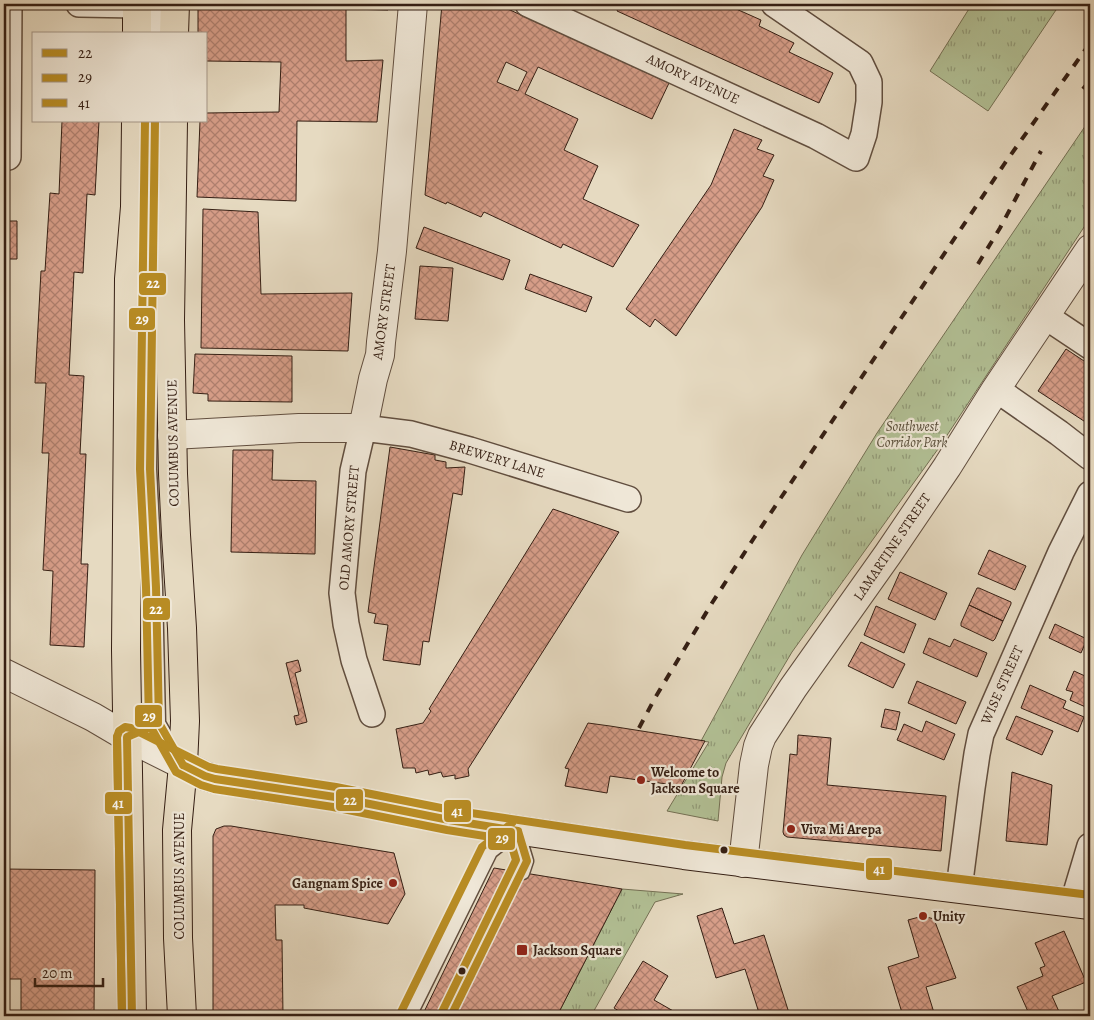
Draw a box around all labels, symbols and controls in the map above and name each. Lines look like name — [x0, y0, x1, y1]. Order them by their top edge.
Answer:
legend — [32, 32, 208, 122]
text: 22 — [78, 43, 92, 63]
street label: AMORY AVENUE — [642, 49, 743, 109]
text: 29 — [78, 67, 92, 87]
text: 41 — [78, 93, 90, 113]
street label: AMORY STREET — [368, 263, 400, 362]
line badge: 22 — [138, 272, 167, 296]
text: 22 — [146, 274, 160, 293]
line badge: 29 — [128, 307, 156, 331]
text: 29 — [135, 310, 149, 329]
street label: COLUMBUS AVENUE — [162, 379, 184, 507]
park label: Southwest Corridor Park — [877, 417, 947, 452]
street label: BREWERY LANE — [447, 435, 547, 483]
street label: OLD AMORY STREET — [334, 464, 364, 591]
street label: LAMARTINE STREET — [849, 489, 935, 604]
line badge: 22 — [142, 597, 171, 621]
text: 22 — [149, 600, 163, 619]
street label: WISE STREET — [976, 642, 1028, 728]
line badge: 29 — [134, 704, 163, 728]
text: 29 — [142, 707, 156, 726]
place label: Welcome to Jackson Square — [650, 763, 740, 798]
marker: Welcome to Jackson Square — [635, 774, 647, 786]
line badge: 22 — [335, 788, 364, 812]
line badge: 41 — [104, 791, 133, 815]
text: 22 — [343, 791, 357, 810]
text: 41 — [112, 794, 124, 813]
line badge: 41 — [443, 799, 472, 823]
text: 41 — [451, 802, 463, 821]
street label: COLUMBUS AVENUE — [170, 812, 189, 940]
place label: Viva Mi Arepa — [800, 820, 882, 839]
marker: Viva Mi Arepa — [785, 823, 797, 835]
line badge: 29 — [487, 827, 516, 851]
text: 29 — [495, 829, 509, 848]
unlabelled marker — [719, 845, 729, 855]
line badge: 41 — [865, 857, 893, 881]
text: 41 — [873, 860, 885, 879]
place label: Gangnam Spice — [292, 874, 384, 893]
marker: Gangnam Spice — [387, 877, 399, 889]
place label: Unity — [933, 907, 966, 926]
marker: Unity — [917, 910, 929, 922]
place label: Jackson Square — [533, 941, 622, 960]
marker: Jackson Square — [515, 943, 529, 957]
scale bar — [35, 955, 102, 987]
text: 20 m — [42, 963, 73, 983]
unlabelled marker — [457, 966, 467, 976]

